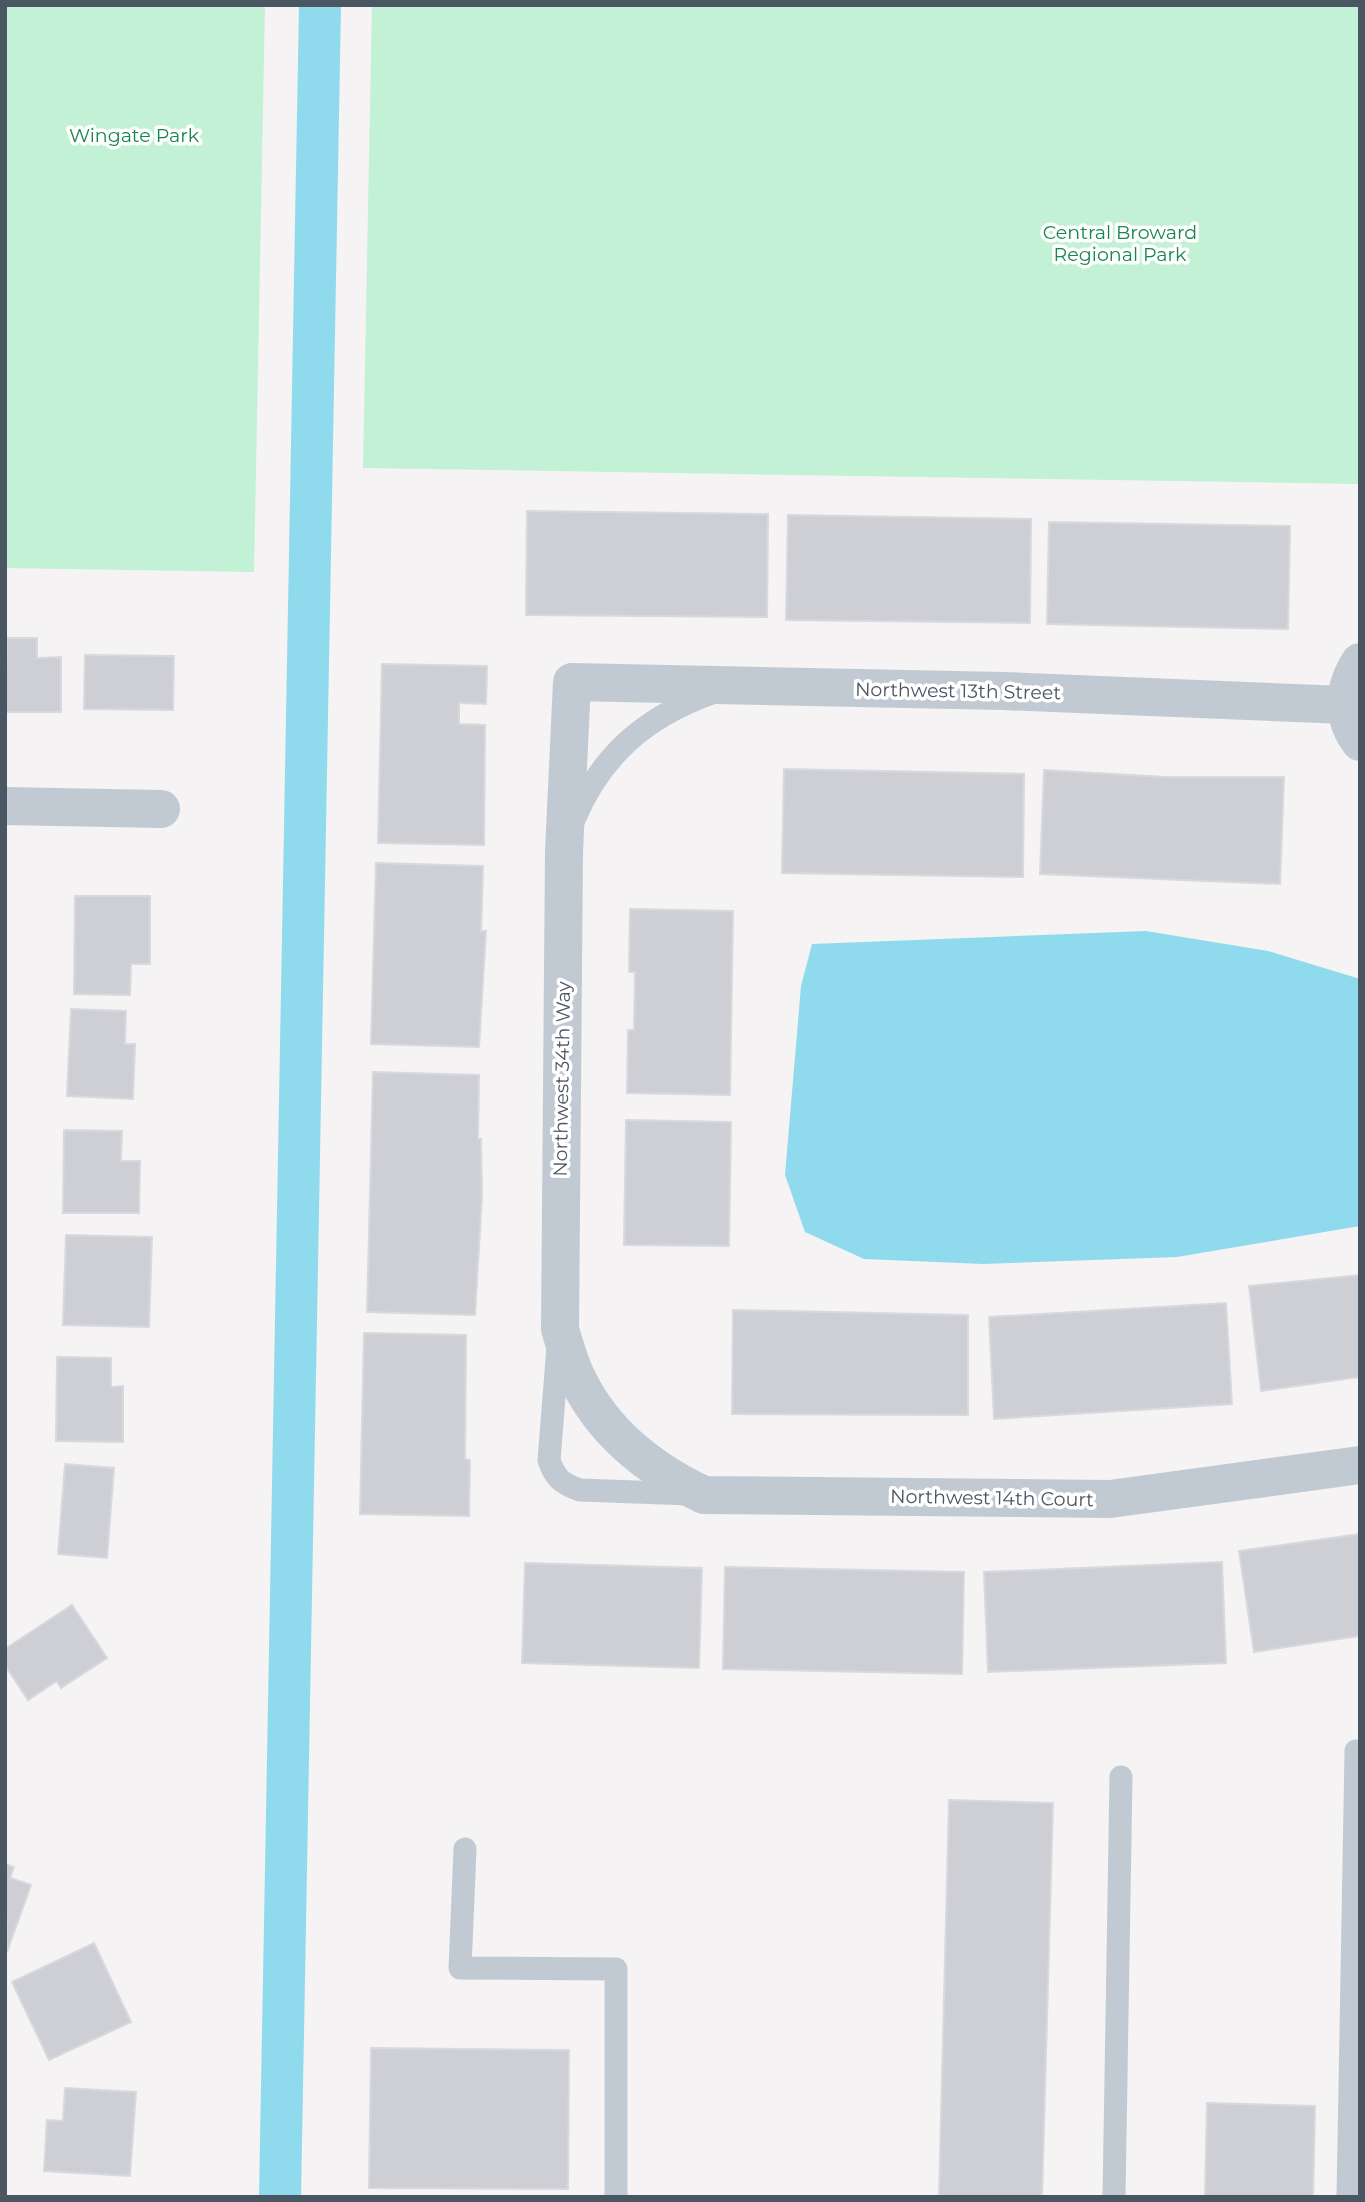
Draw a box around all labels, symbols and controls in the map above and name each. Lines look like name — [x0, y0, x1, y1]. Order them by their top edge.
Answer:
park label: Wingate Park — [69, 124, 200, 147]
park label: Central Broward Regional Park — [1043, 221, 1197, 266]
street label: Northwest 13th Street — [855, 678, 1061, 704]
street label: Northwest 34th Way — [549, 980, 575, 1177]
street label: Northwest 14th Court — [890, 1485, 1094, 1511]

